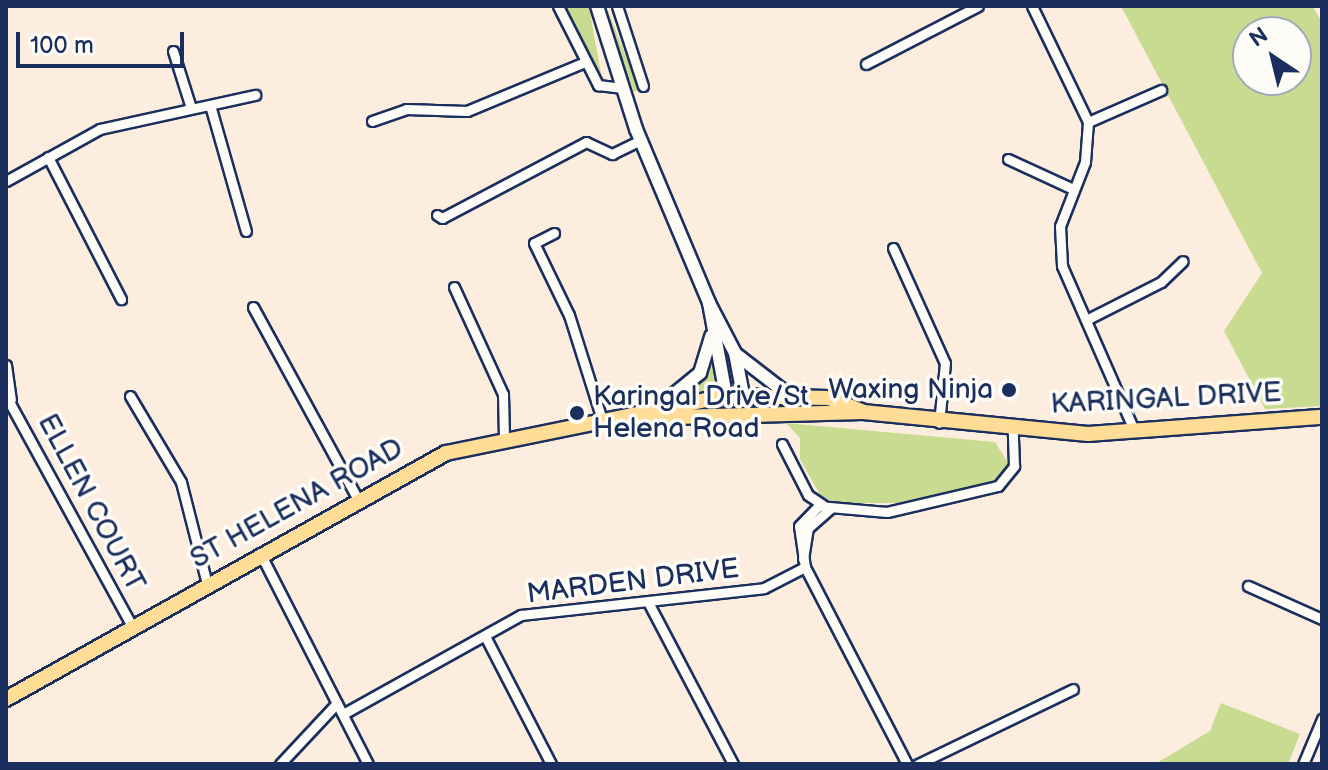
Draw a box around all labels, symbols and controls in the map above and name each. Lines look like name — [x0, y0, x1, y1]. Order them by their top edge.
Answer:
scale bar — [20, 16, 188, 66]
north arrow — [1232, 16, 1312, 96]
text: N — [1245, 22, 1274, 53]
text: 100 m — [30, 31, 94, 60]
place label: Waxing Ninja — [828, 373, 993, 407]
street label: KARINGAL DRIVE — [1050, 376, 1282, 422]
place label: Karingal Drive/St Helena Road — [593, 380, 809, 446]
marker: Waxing Ninja — [1000, 381, 1018, 399]
marker: Karingal Drive/St Helena Road — [568, 404, 586, 422]
street label: ELLEN COURT — [30, 408, 152, 598]
street label: ST HELENA ROAD — [185, 432, 409, 576]
street label: MARDEN DRIVE — [525, 552, 741, 612]

